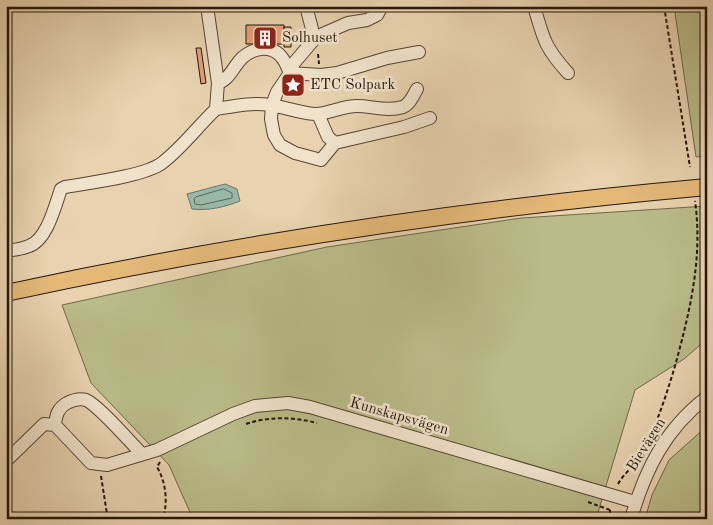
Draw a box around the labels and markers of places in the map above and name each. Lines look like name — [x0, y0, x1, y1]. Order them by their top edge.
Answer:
building icon: Solhuset — [252, 25, 278, 51]
place label: Solhuset — [282, 31, 338, 46]
place icon: ETC Solpark — [280, 72, 306, 98]
place label: ETC Solpark — [310, 78, 395, 93]

